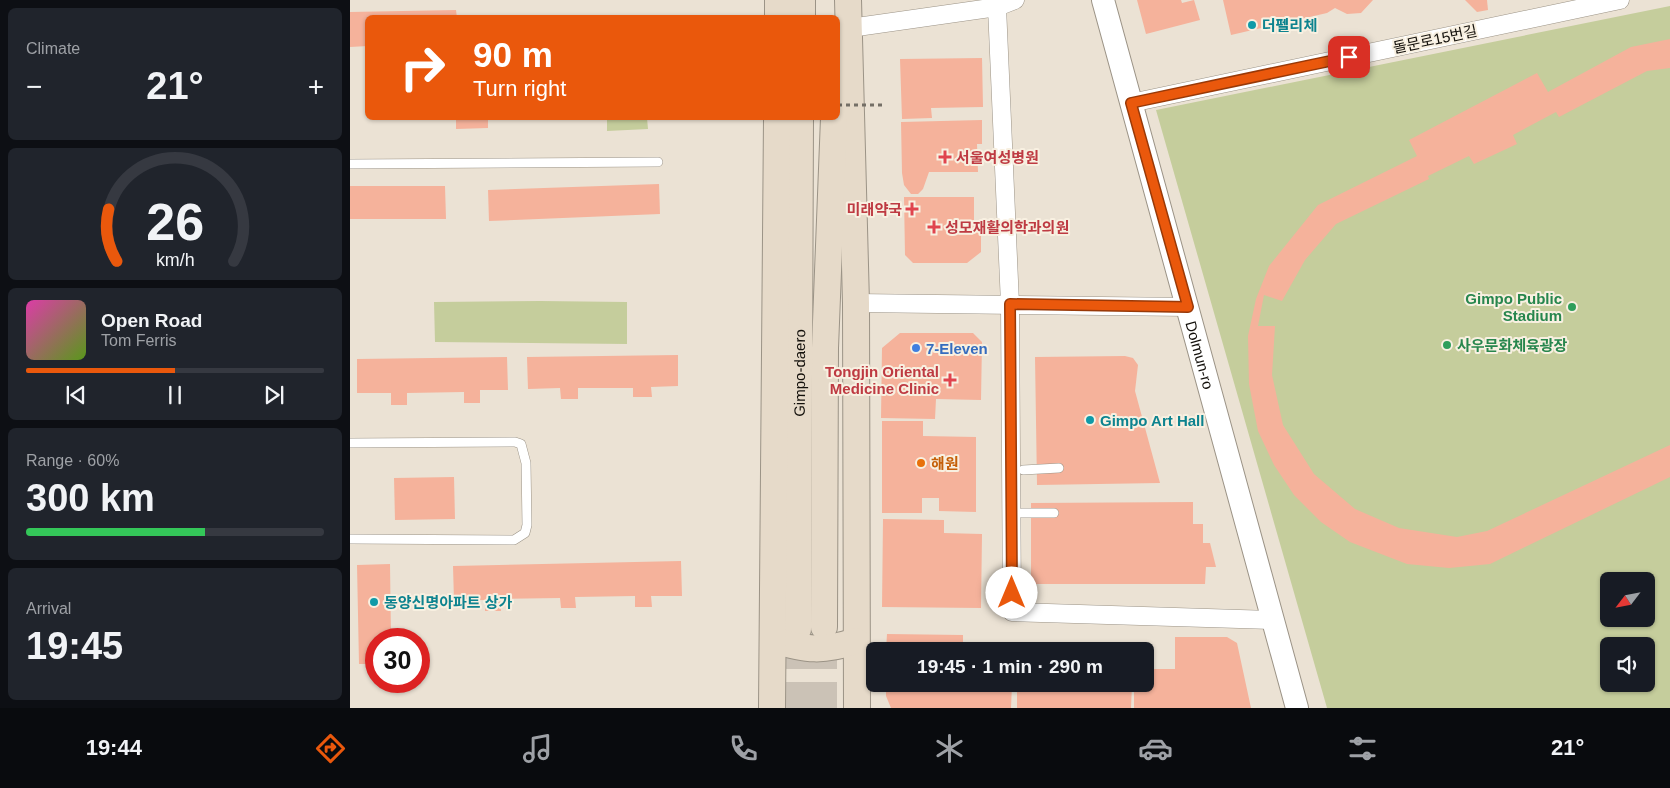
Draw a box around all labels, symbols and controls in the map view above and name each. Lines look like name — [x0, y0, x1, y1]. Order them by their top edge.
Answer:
place label: 더펠리체 — [1262, 17, 1317, 34]
marker: 더펠리체 — [1246, 19, 1258, 31]
street label: 돌문로15번길 — [1391, 22, 1479, 56]
icon: right — [390, 35, 455, 100]
text: 90 m — [473, 35, 553, 74]
pin — [1328, 36, 1370, 78]
text: Climate — [26, 40, 80, 57]
icon: arrive — [1335, 43, 1363, 71]
text: 21° — [146, 65, 204, 107]
text: − — [26, 71, 42, 102]
text: + — [308, 71, 324, 102]
text: Turn right — [473, 76, 566, 101]
place label: 서울여성병원 — [956, 149, 1039, 166]
marker: 서울여성병원 — [938, 150, 952, 164]
text: 26 — [146, 193, 204, 251]
place label: 미래약국 — [847, 201, 902, 218]
marker: 미래약국 — [906, 203, 918, 215]
place label: 성모재활의학과의원 — [945, 219, 1069, 236]
marker: 성모재활의학과의원 — [927, 220, 941, 234]
text: km/h — [156, 250, 194, 270]
place label: Gimpo Public Stadium — [1465, 290, 1562, 324]
marker: Gimpo Public Stadium — [1566, 301, 1578, 313]
text: Open Road — [101, 310, 202, 331]
street label: Dolmun-ro — [1183, 319, 1218, 391]
street label: Gimpo-daero — [790, 329, 808, 417]
text: Tom Ferris — [101, 332, 177, 349]
place label: 사우문화체육광장 — [1457, 337, 1568, 354]
marker: 사우문화체육광장 — [1441, 339, 1453, 351]
place label: 7-Eleven — [926, 340, 988, 357]
marker: 7-Eleven — [910, 342, 922, 354]
place label: Tongjin Oriental Medicine Clinic — [825, 363, 939, 397]
marker: Tongjin Oriental Medicine Clinic — [943, 373, 957, 387]
icon: previous — [62, 381, 90, 409]
icon: pause — [161, 381, 189, 409]
icon: next — [260, 381, 288, 409]
place label: Gimpo Art Hall — [1100, 412, 1204, 429]
marker: Gimpo Art Hall — [1084, 414, 1096, 426]
text: Range · 60% — [26, 452, 119, 469]
place label: 해원 — [931, 455, 959, 472]
marker: 해원 — [915, 457, 927, 469]
text: 300 km — [26, 477, 155, 519]
position arrow — [985, 566, 1037, 618]
north arrow — [1600, 572, 1655, 628]
map controls — [1600, 572, 1655, 692]
place label: 동양신명아파트 상가 — [384, 594, 513, 611]
marker: 동양신명아파트 상가 — [368, 596, 380, 608]
text: Arrival — [26, 600, 71, 617]
text: 19:45 — [26, 625, 123, 667]
speed limit sign: 30 — [365, 628, 430, 693]
button: sound — [1600, 637, 1655, 692]
text: 19:45 · 1 min · 290 m — [917, 656, 1103, 677]
icon: directions — [313, 731, 348, 766]
icon: music — [520, 731, 555, 766]
icon: phone — [726, 731, 761, 766]
icon: climate — [932, 731, 967, 766]
icon: car — [1138, 731, 1173, 766]
icon: filters — [1345, 731, 1380, 766]
text: 19:44 — [86, 735, 142, 760]
text: 21° — [1551, 735, 1584, 760]

